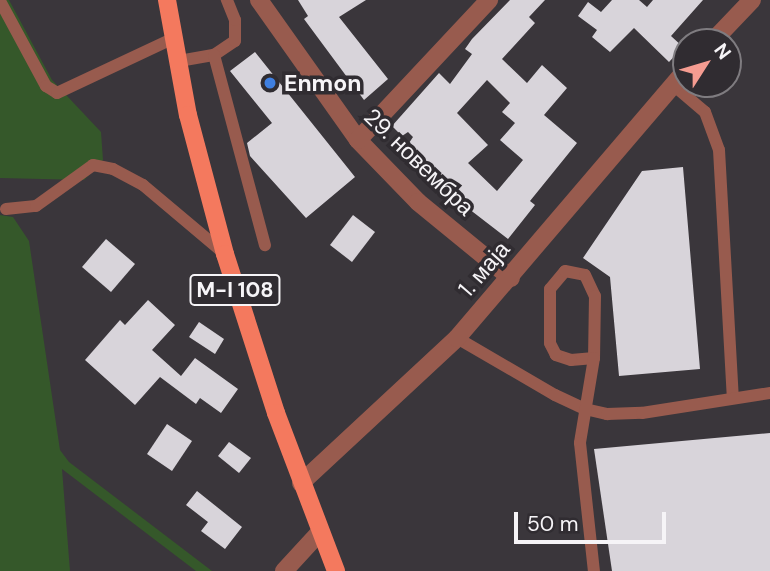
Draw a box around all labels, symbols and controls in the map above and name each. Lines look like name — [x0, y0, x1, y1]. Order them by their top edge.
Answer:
north arrow — [672, 28, 742, 98]
text: N — [708, 38, 737, 64]
place label: Enmon — [284, 69, 361, 97]
marker: Enmon — [262, 75, 278, 91]
street label: 29. новембра — [358, 103, 480, 221]
street label: 1. маја — [452, 236, 516, 302]
road number: M-I 108 — [188, 272, 282, 308]
scale bar — [518, 498, 670, 542]
text: 50 m — [527, 510, 578, 538]

